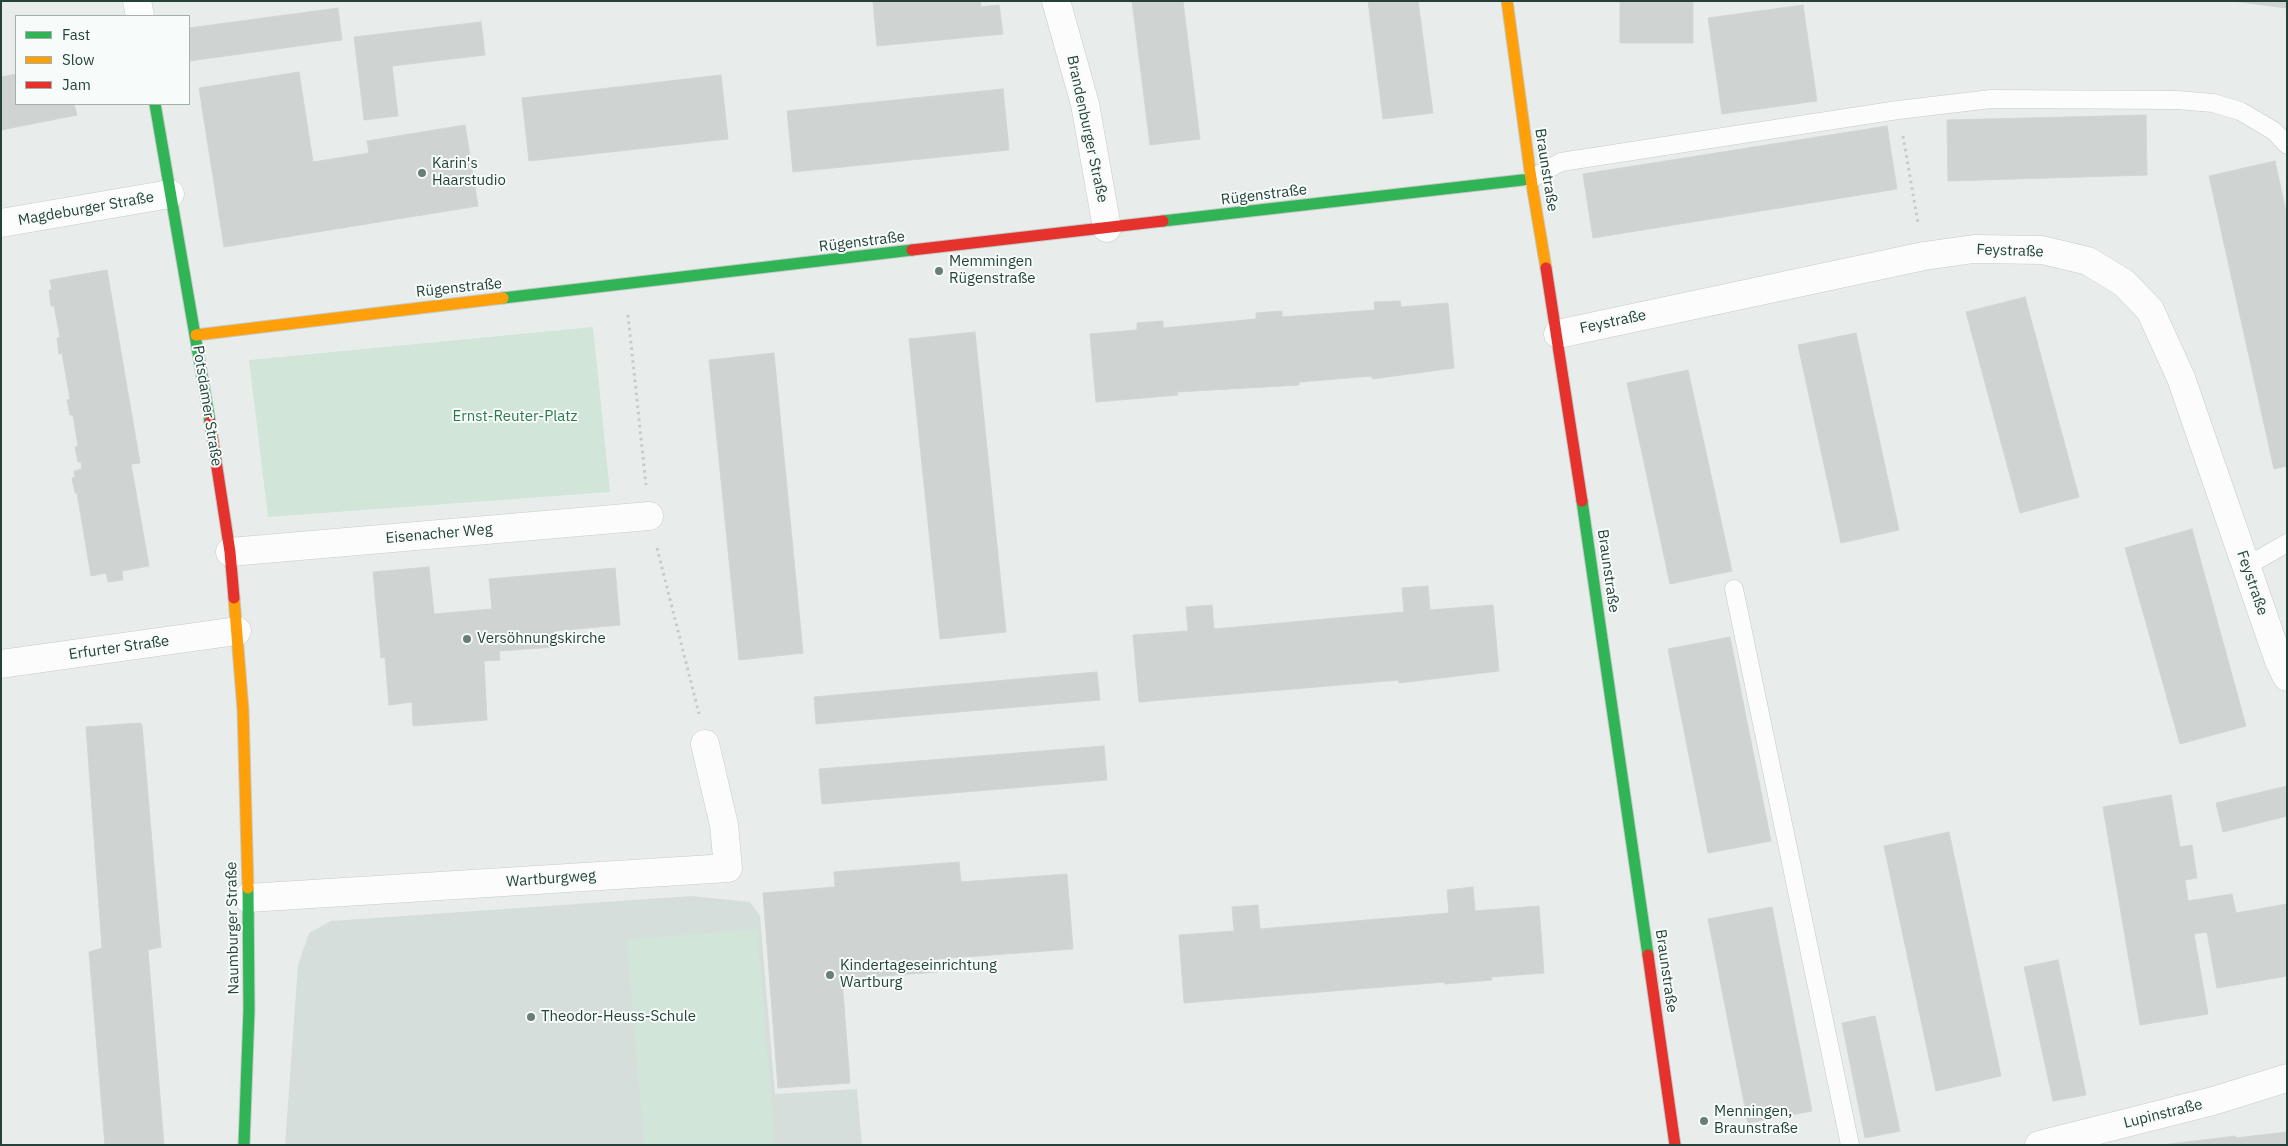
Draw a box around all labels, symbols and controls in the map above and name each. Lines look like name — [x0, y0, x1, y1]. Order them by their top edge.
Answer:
legend — [15, 15, 190, 105]
text: Fast — [62, 25, 90, 44]
text: Slow — [62, 50, 95, 69]
street label: Brandenburger Straße — [1063, 54, 1111, 204]
text: Jam — [62, 75, 91, 94]
street label: Braunstraße — [1531, 127, 1561, 213]
place label: Karin's Haarstudio — [432, 155, 506, 190]
marker: Karin's Haarstudio — [416, 167, 428, 179]
street label: Rügenstraße — [1220, 181, 1308, 209]
street label: Magdeburger Straße — [17, 188, 155, 230]
street label: Rügenstraße — [818, 228, 906, 256]
street label: Feystraße — [1976, 241, 2044, 261]
place label: Memmingen Rügenstraße — [949, 253, 1035, 288]
marker: Memmingen Rügenstraße — [933, 265, 945, 277]
street label: Rügenstraße — [415, 275, 503, 301]
street label: Feystraße — [1578, 306, 1648, 338]
street label: Potsdamer Straße — [189, 344, 225, 468]
park label: Ernst-Reuter-Platz — [452, 408, 578, 426]
street label: Eisenacher Weg — [385, 520, 493, 548]
street label: Braunstraße — [1593, 528, 1623, 614]
street label: Feystraße — [2233, 548, 2271, 618]
place label: Versöhnungskirche — [477, 630, 606, 648]
street label: Erfurter Straße — [68, 632, 170, 664]
marker: Versöhnungskirche — [461, 633, 473, 645]
street label: Naumburger Straße — [223, 861, 243, 995]
street label: Wartburgweg — [505, 867, 597, 891]
street label: Braunstraße — [1651, 928, 1681, 1014]
place label: Kindertageseinrichtung Wartburg — [840, 957, 997, 992]
marker: Kindertageseinrichtung Wartburg — [824, 969, 836, 981]
place label: Theodor-Heuss-Schule — [541, 1008, 696, 1026]
marker: Theodor-Heuss-Schule — [525, 1011, 537, 1023]
street label: Lupinstraße — [2122, 1096, 2204, 1132]
place label: Menningen, Braunstraße — [1714, 1103, 1798, 1138]
marker: Menningen, Braunstraße — [1698, 1115, 1710, 1127]

